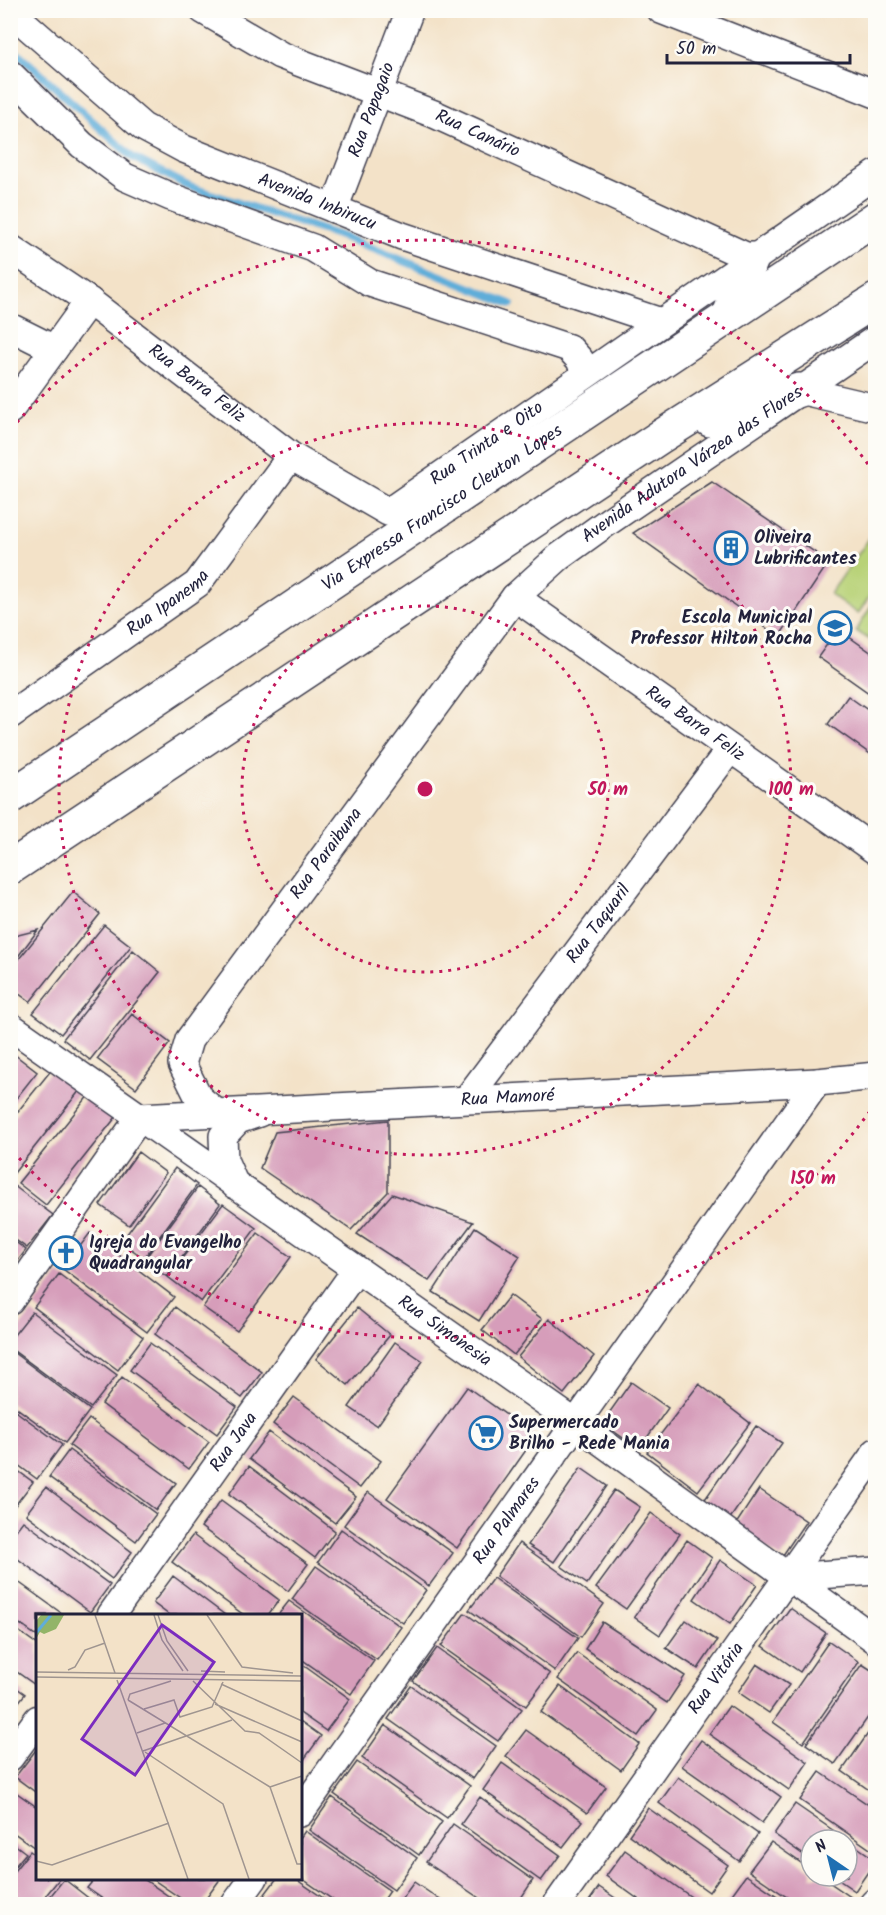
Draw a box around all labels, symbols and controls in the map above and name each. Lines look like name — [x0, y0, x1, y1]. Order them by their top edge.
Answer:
scale bar — [667, 27, 850, 65]
text: 50 m — [676, 35, 716, 64]
street label: Rua Papagaio — [341, 58, 403, 162]
street label: Rua Canário — [430, 102, 525, 166]
street label: Avenida Inbirucu — [253, 165, 381, 239]
street label: Rua Barra Feliz — [142, 337, 252, 431]
street label: Avenida Adutora Várzea das Flores — [576, 378, 809, 551]
street label: Rua Trinta e Oito — [424, 394, 550, 493]
street label: Via Expressa Francisco Cleuton Lopes — [316, 417, 569, 599]
place label: Oliveira Lubrificantes — [754, 524, 857, 574]
building icon: Oliveira Lubrificantes — [713, 530, 749, 566]
street label: Rua Ipanema — [120, 564, 217, 644]
place label: Escola Municipal Professor Hilton Rocha — [631, 604, 812, 654]
school or university icon: Escola Municipal Professor Hilton Rocha — [817, 610, 853, 646]
street label: Rua Barra Feliz — [639, 678, 751, 769]
text: 50 m — [587, 776, 628, 805]
text: 100 m — [768, 776, 814, 805]
centre of rings — [415, 779, 435, 799]
street label: Rua Paraibuna — [283, 801, 370, 906]
street label: Rua Taquaril — [559, 877, 639, 970]
street label: Rua Mamoré — [460, 1081, 556, 1115]
text: 150 m — [790, 1165, 836, 1194]
place label: Igreja do Evangelho Quadrangular — [89, 1229, 241, 1279]
church icon: Igreja do Evangelho Quadrangular — [48, 1235, 84, 1271]
street label: Rua Simonesia — [392, 1288, 498, 1374]
street label: Rua Java — [202, 1406, 265, 1478]
place label: Supermercado Brilho - Rede Mania — [509, 1409, 670, 1459]
supermarket icon: Supermercado Brilho - Rede Mania — [468, 1415, 504, 1451]
street label: Rua Palmares — [465, 1470, 548, 1571]
inset map — [36, 1614, 302, 1879]
street label: Rua Vitória — [680, 1636, 752, 1721]
north arrow — [799, 1828, 859, 1888]
text: N — [810, 1834, 833, 1860]

